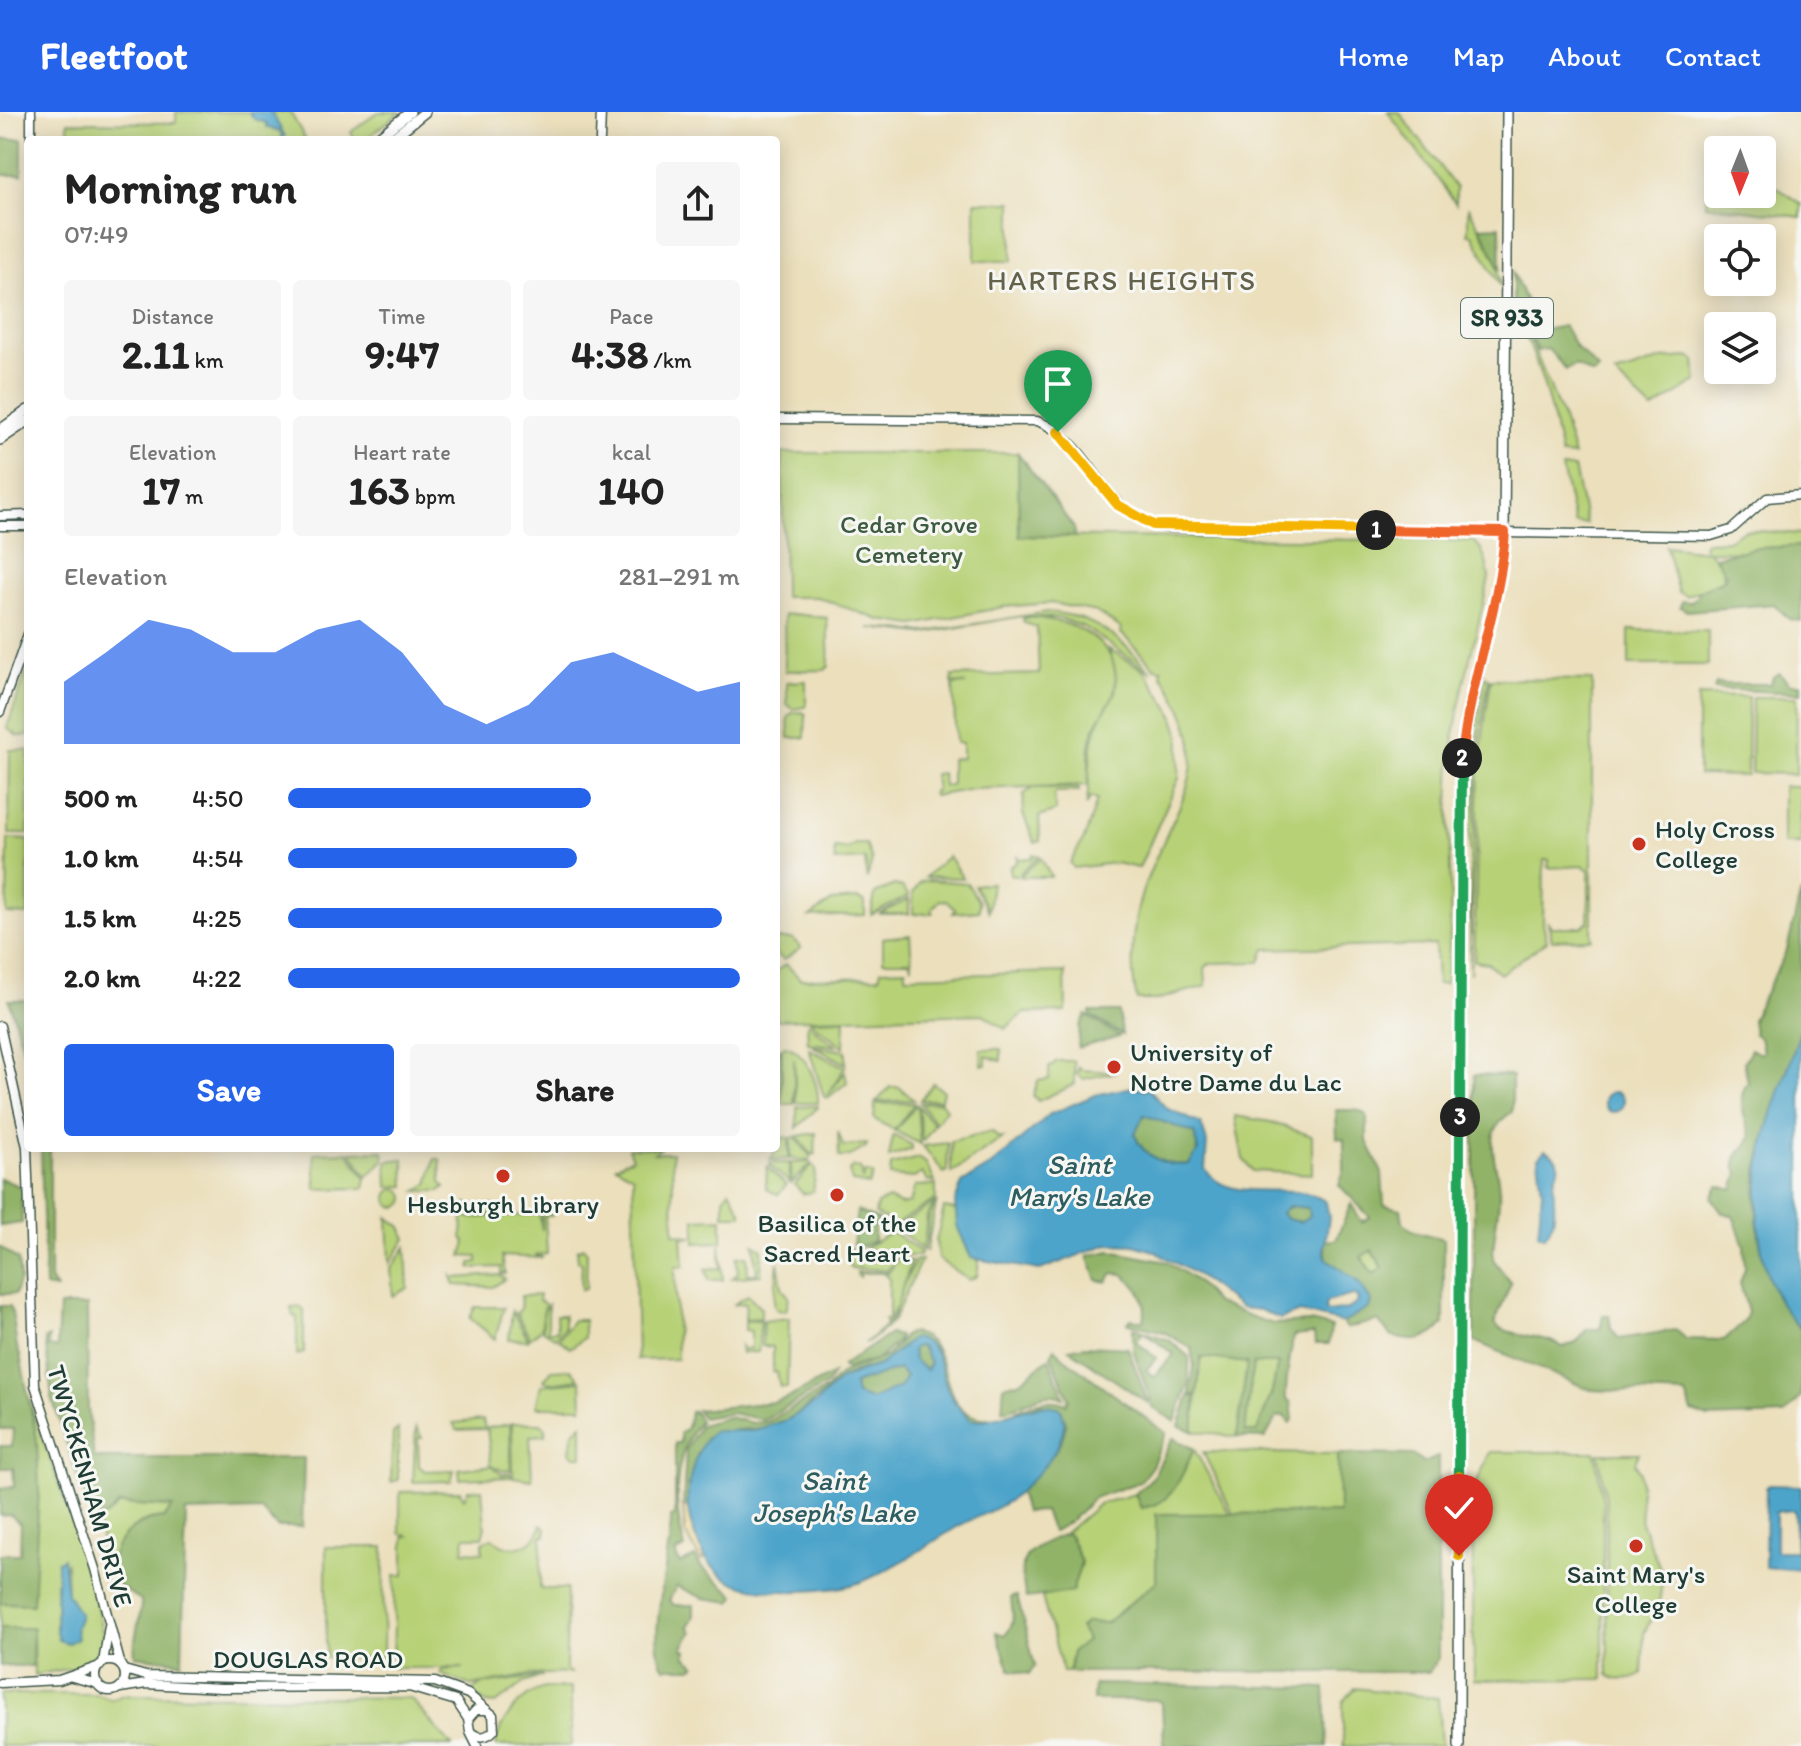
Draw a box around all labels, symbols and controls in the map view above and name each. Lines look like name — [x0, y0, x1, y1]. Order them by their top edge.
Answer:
text: Fleetfoot — [40, 33, 188, 79]
text: Home — [1338, 39, 1409, 73]
text: Map — [1453, 39, 1504, 73]
text: About — [1548, 39, 1621, 73]
text: Contact — [1665, 39, 1761, 73]
north arrow — [1704, 136, 1776, 208]
map controls — [1704, 136, 1776, 384]
text: Morning run — [64, 161, 297, 214]
button: share — [656, 162, 740, 246]
text: 07:49 — [64, 218, 129, 250]
button: locate — [1704, 224, 1776, 296]
district label: HARTERS HEIGHTS — [987, 263, 1257, 297]
road number: SR 933 — [1461, 298, 1553, 338]
text: Distance — [131, 303, 214, 330]
text: Time — [379, 303, 425, 330]
text: Pace — [609, 303, 653, 330]
button: layers — [1704, 312, 1776, 384]
text: 2.11 — [122, 330, 190, 378]
text: 9:47 — [365, 330, 439, 378]
text: 4:38 — [571, 330, 648, 378]
text: km — [190, 347, 224, 374]
text: /km — [648, 347, 692, 374]
pin — [1024, 350, 1092, 432]
icon: arrive — [1036, 362, 1080, 406]
text: Elevation — [129, 439, 216, 466]
text: Heart rate — [353, 439, 451, 466]
text: kcal — [612, 439, 651, 466]
text: 17 — [142, 466, 180, 514]
text: 163 — [348, 466, 410, 514]
text: 140 — [598, 466, 665, 514]
text: m — [180, 483, 204, 510]
text: bpm — [410, 483, 456, 510]
park label: Cedar Grove Cemetery — [840, 508, 978, 570]
pin: 1 — [1356, 510, 1396, 550]
text: 1 — [1371, 516, 1381, 543]
text: Elevation — [64, 560, 167, 592]
text: 281–291 m — [618, 560, 740, 592]
pin: 2 — [1442, 738, 1482, 778]
text: 2 — [1456, 744, 1468, 771]
text: 500 m — [64, 782, 137, 814]
text: 4:50 — [192, 782, 244, 814]
place label: Holy Cross College — [1655, 813, 1775, 875]
marker: Holy Cross College — [1630, 835, 1648, 853]
text: 1.0 km — [64, 842, 139, 874]
text: 4:54 — [192, 842, 243, 874]
text: 1.5 km — [64, 902, 136, 934]
text: 4:25 — [192, 902, 241, 934]
text: 2.0 km — [64, 962, 140, 994]
text: 4:22 — [192, 962, 241, 994]
place label: University of Notre Dame du Lac — [1130, 1036, 1342, 1098]
button: Save — [64, 1044, 394, 1136]
button: Share — [410, 1044, 740, 1136]
marker: University of Notre Dame du Lac — [1105, 1058, 1123, 1076]
pin: 3 — [1440, 1097, 1480, 1137]
text: 3 — [1454, 1103, 1466, 1130]
water label: Saint Mary's Lake — [1008, 1147, 1151, 1213]
marker: Hesburgh Library — [494, 1167, 512, 1185]
marker: Basilica of the Sacred Heart — [828, 1186, 846, 1204]
place label: Hesburgh Library — [407, 1188, 599, 1220]
place label: Basilica of the Sacred Heart — [757, 1207, 917, 1269]
street label: TWYCKENHAM DRIVE — [40, 1361, 140, 1611]
water label: Saint Joseph's Lake — [753, 1463, 917, 1529]
pin — [1425, 1474, 1493, 1556]
icon: check — [1437, 1486, 1481, 1530]
marker: Saint Mary's College — [1627, 1537, 1645, 1555]
place label: Saint Mary's College — [1567, 1558, 1705, 1620]
street label: DOUGLAS ROAD — [213, 1643, 403, 1675]

